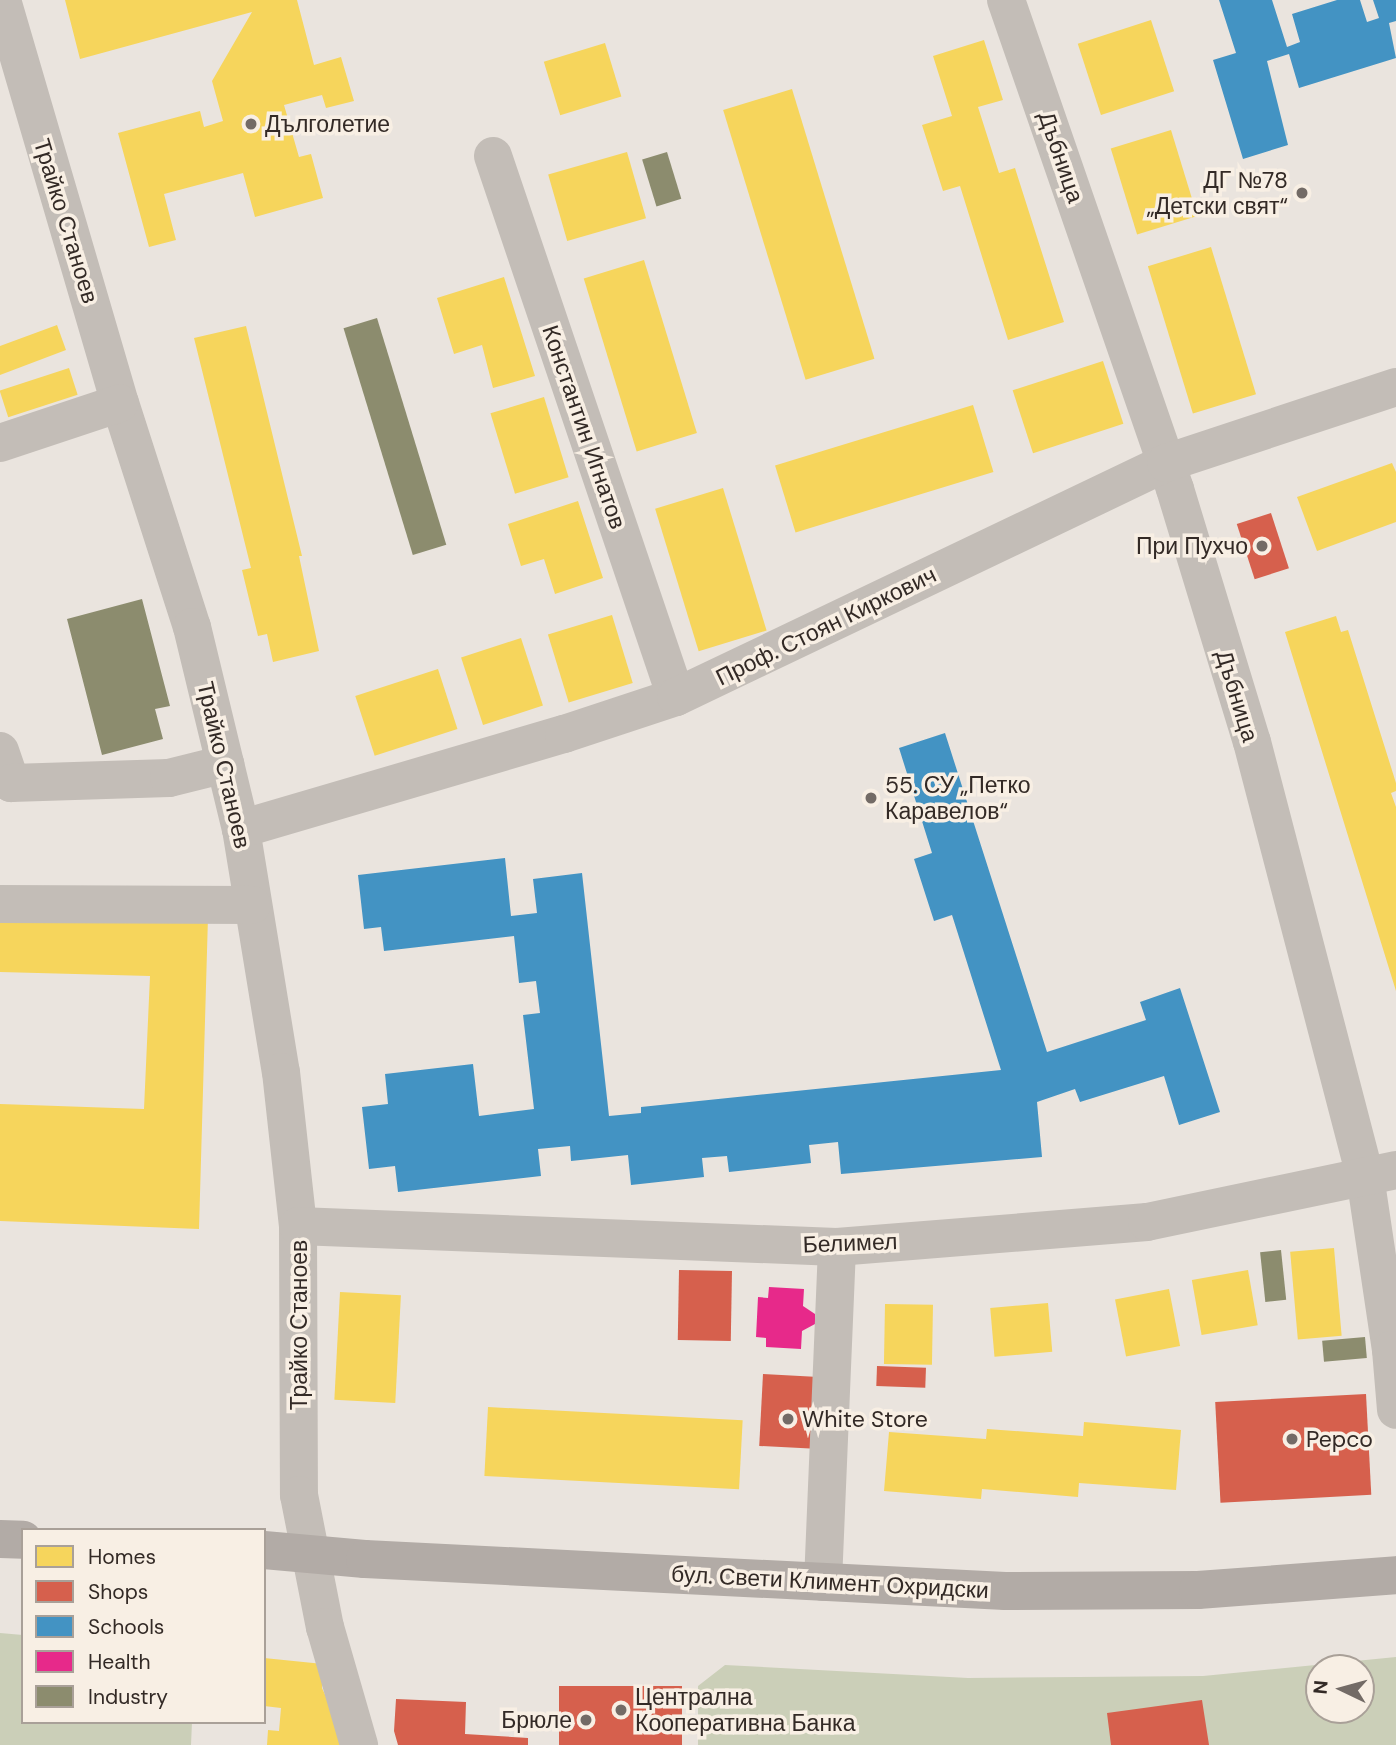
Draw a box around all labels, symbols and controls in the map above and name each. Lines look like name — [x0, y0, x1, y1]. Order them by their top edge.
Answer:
street label: Дъбница — [1033, 108, 1089, 206]
place label: Дълголетие — [265, 110, 390, 138]
marker: Дълголетие — [243, 116, 259, 132]
street label: Трайко Станоев — [28, 135, 104, 307]
place label: ДГ №78 „Детски свят“ — [1147, 166, 1288, 220]
marker: ДГ №78 „Детски свят“ — [1294, 185, 1310, 201]
street label: Константин Игнатов — [536, 322, 632, 532]
place label: При Пухчо — [1136, 532, 1248, 560]
marker: При Пухчо — [1254, 538, 1270, 554]
street label: Проф. Стоян Киркович — [711, 561, 941, 691]
street label: Дъбница — [1210, 647, 1264, 745]
street label: Трайко Станоев — [191, 679, 257, 851]
place label: 55. СУ „Петко Каравелов“ — [885, 771, 1031, 825]
marker: 55. СУ „Петко Каравелов“ — [863, 790, 879, 806]
street label: Белимел — [802, 1228, 898, 1258]
street label: Трайко Станоев — [285, 1240, 313, 1410]
place label: White Store — [802, 1405, 928, 1433]
marker: White Store — [780, 1411, 796, 1427]
place label: Pepco — [1306, 1425, 1373, 1453]
marker: Pepco — [1284, 1431, 1300, 1447]
legend — [21, 1528, 266, 1724]
text: Homes — [88, 1543, 156, 1571]
street label: бул. Свети Климент Охридски — [670, 1560, 990, 1604]
text: Shops — [88, 1578, 148, 1606]
text: Schools — [88, 1613, 164, 1641]
text: Health — [88, 1648, 151, 1676]
north arrow — [1305, 1654, 1375, 1724]
text: N — [1308, 1679, 1334, 1695]
text: Industry — [88, 1683, 168, 1711]
place label: Централна Кооперативна Банка — [635, 1683, 855, 1737]
marker: Централна Кооперативна Банка — [613, 1702, 629, 1718]
place label: Брюле — [501, 1706, 572, 1734]
marker: Брюле — [578, 1712, 594, 1728]

